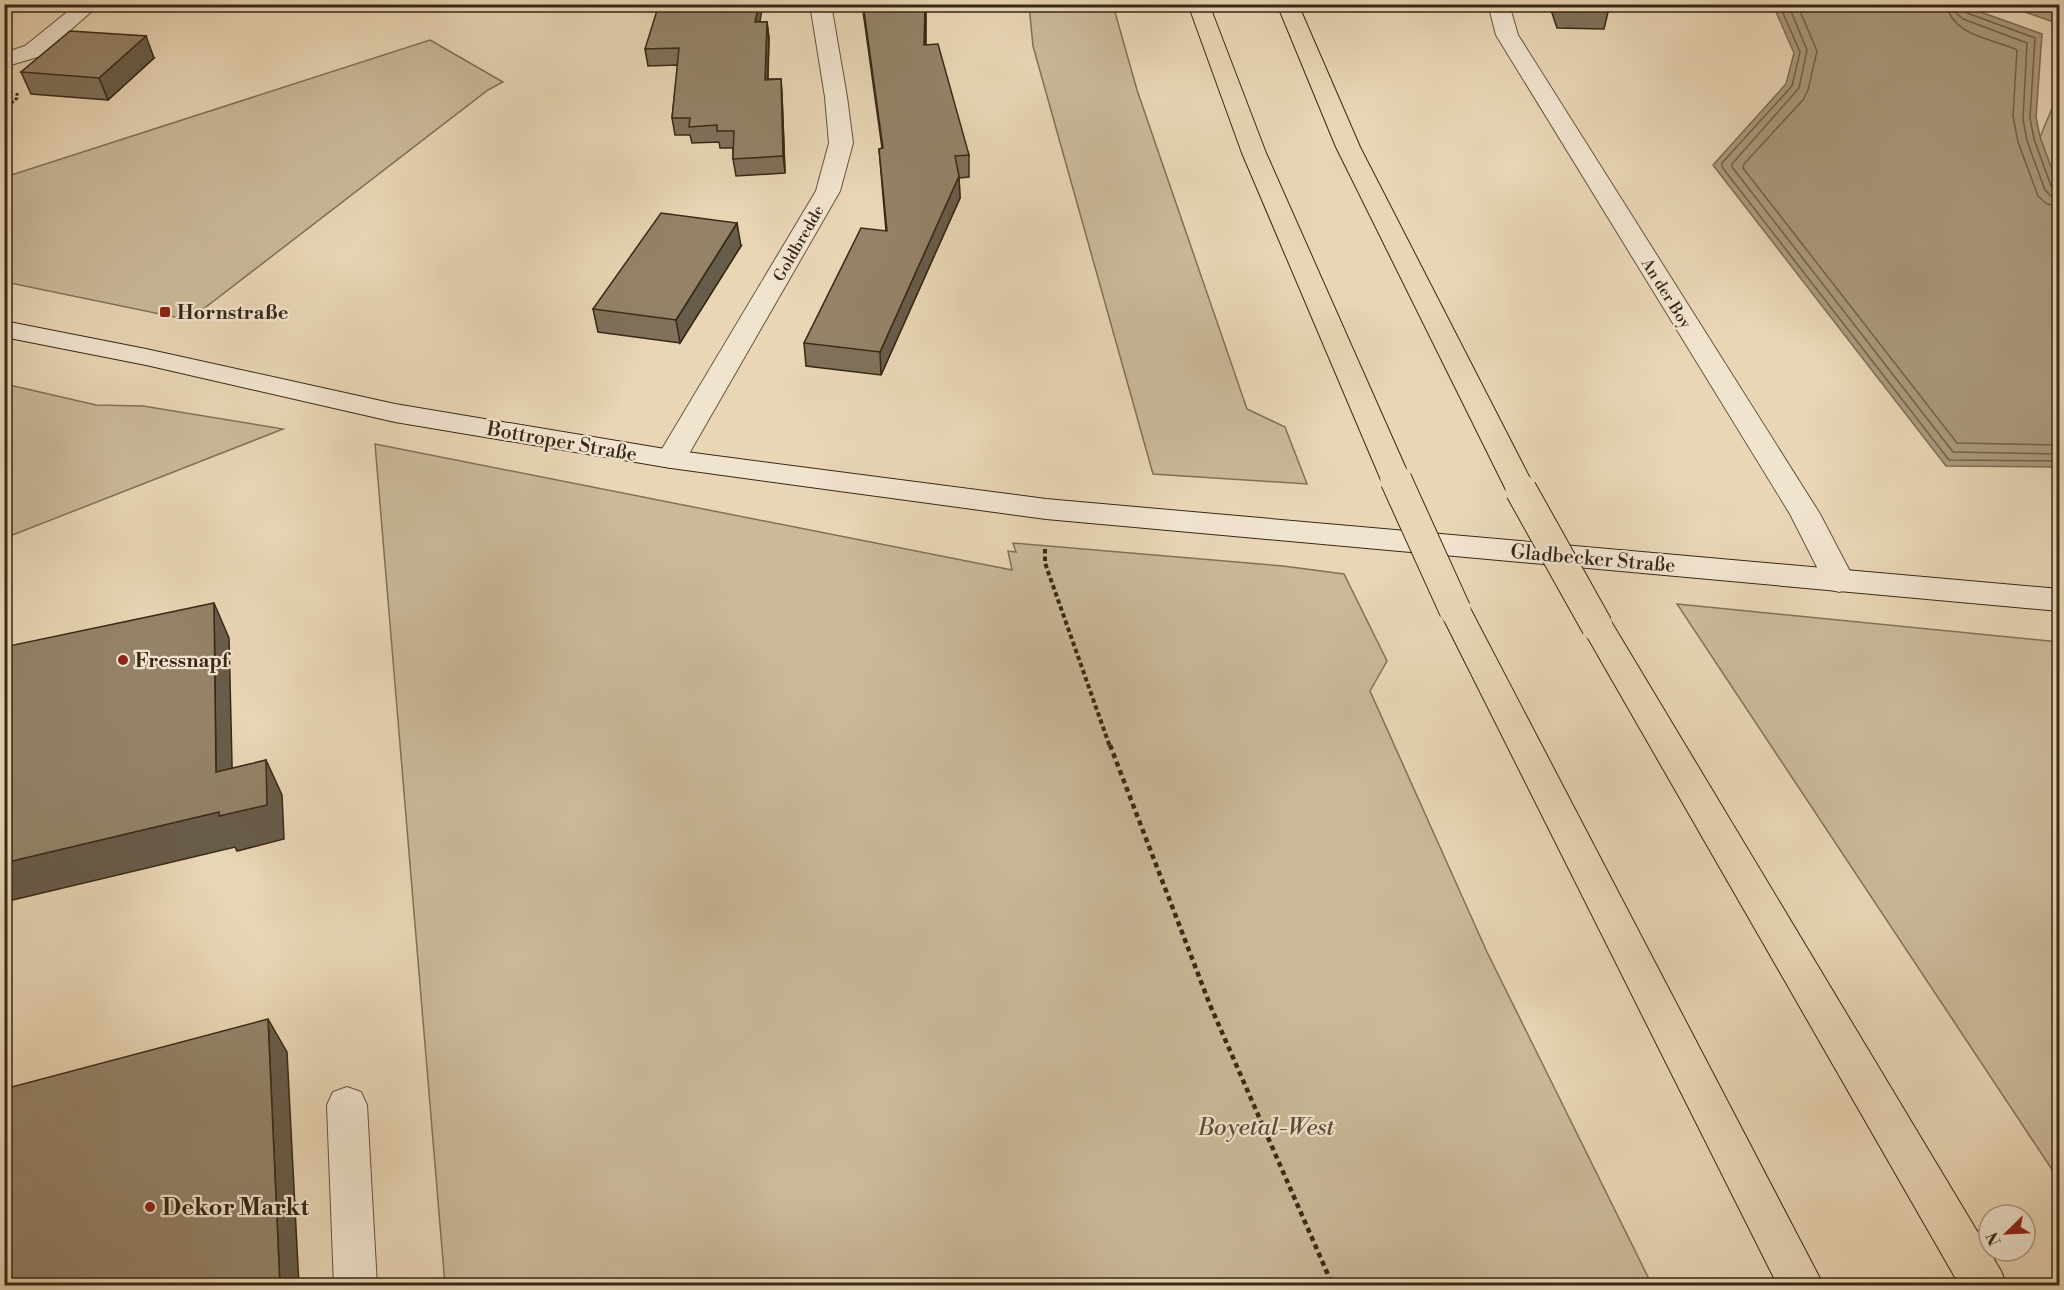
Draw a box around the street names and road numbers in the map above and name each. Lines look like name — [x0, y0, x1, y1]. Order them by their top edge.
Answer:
street label: Goldbredde — [769, 202, 829, 285]
street label: An der Boy — [1636, 254, 1696, 332]
street label: Bottroper Straße — [484, 417, 639, 468]
street label: Gladbecker Straße — [1509, 540, 1676, 579]

